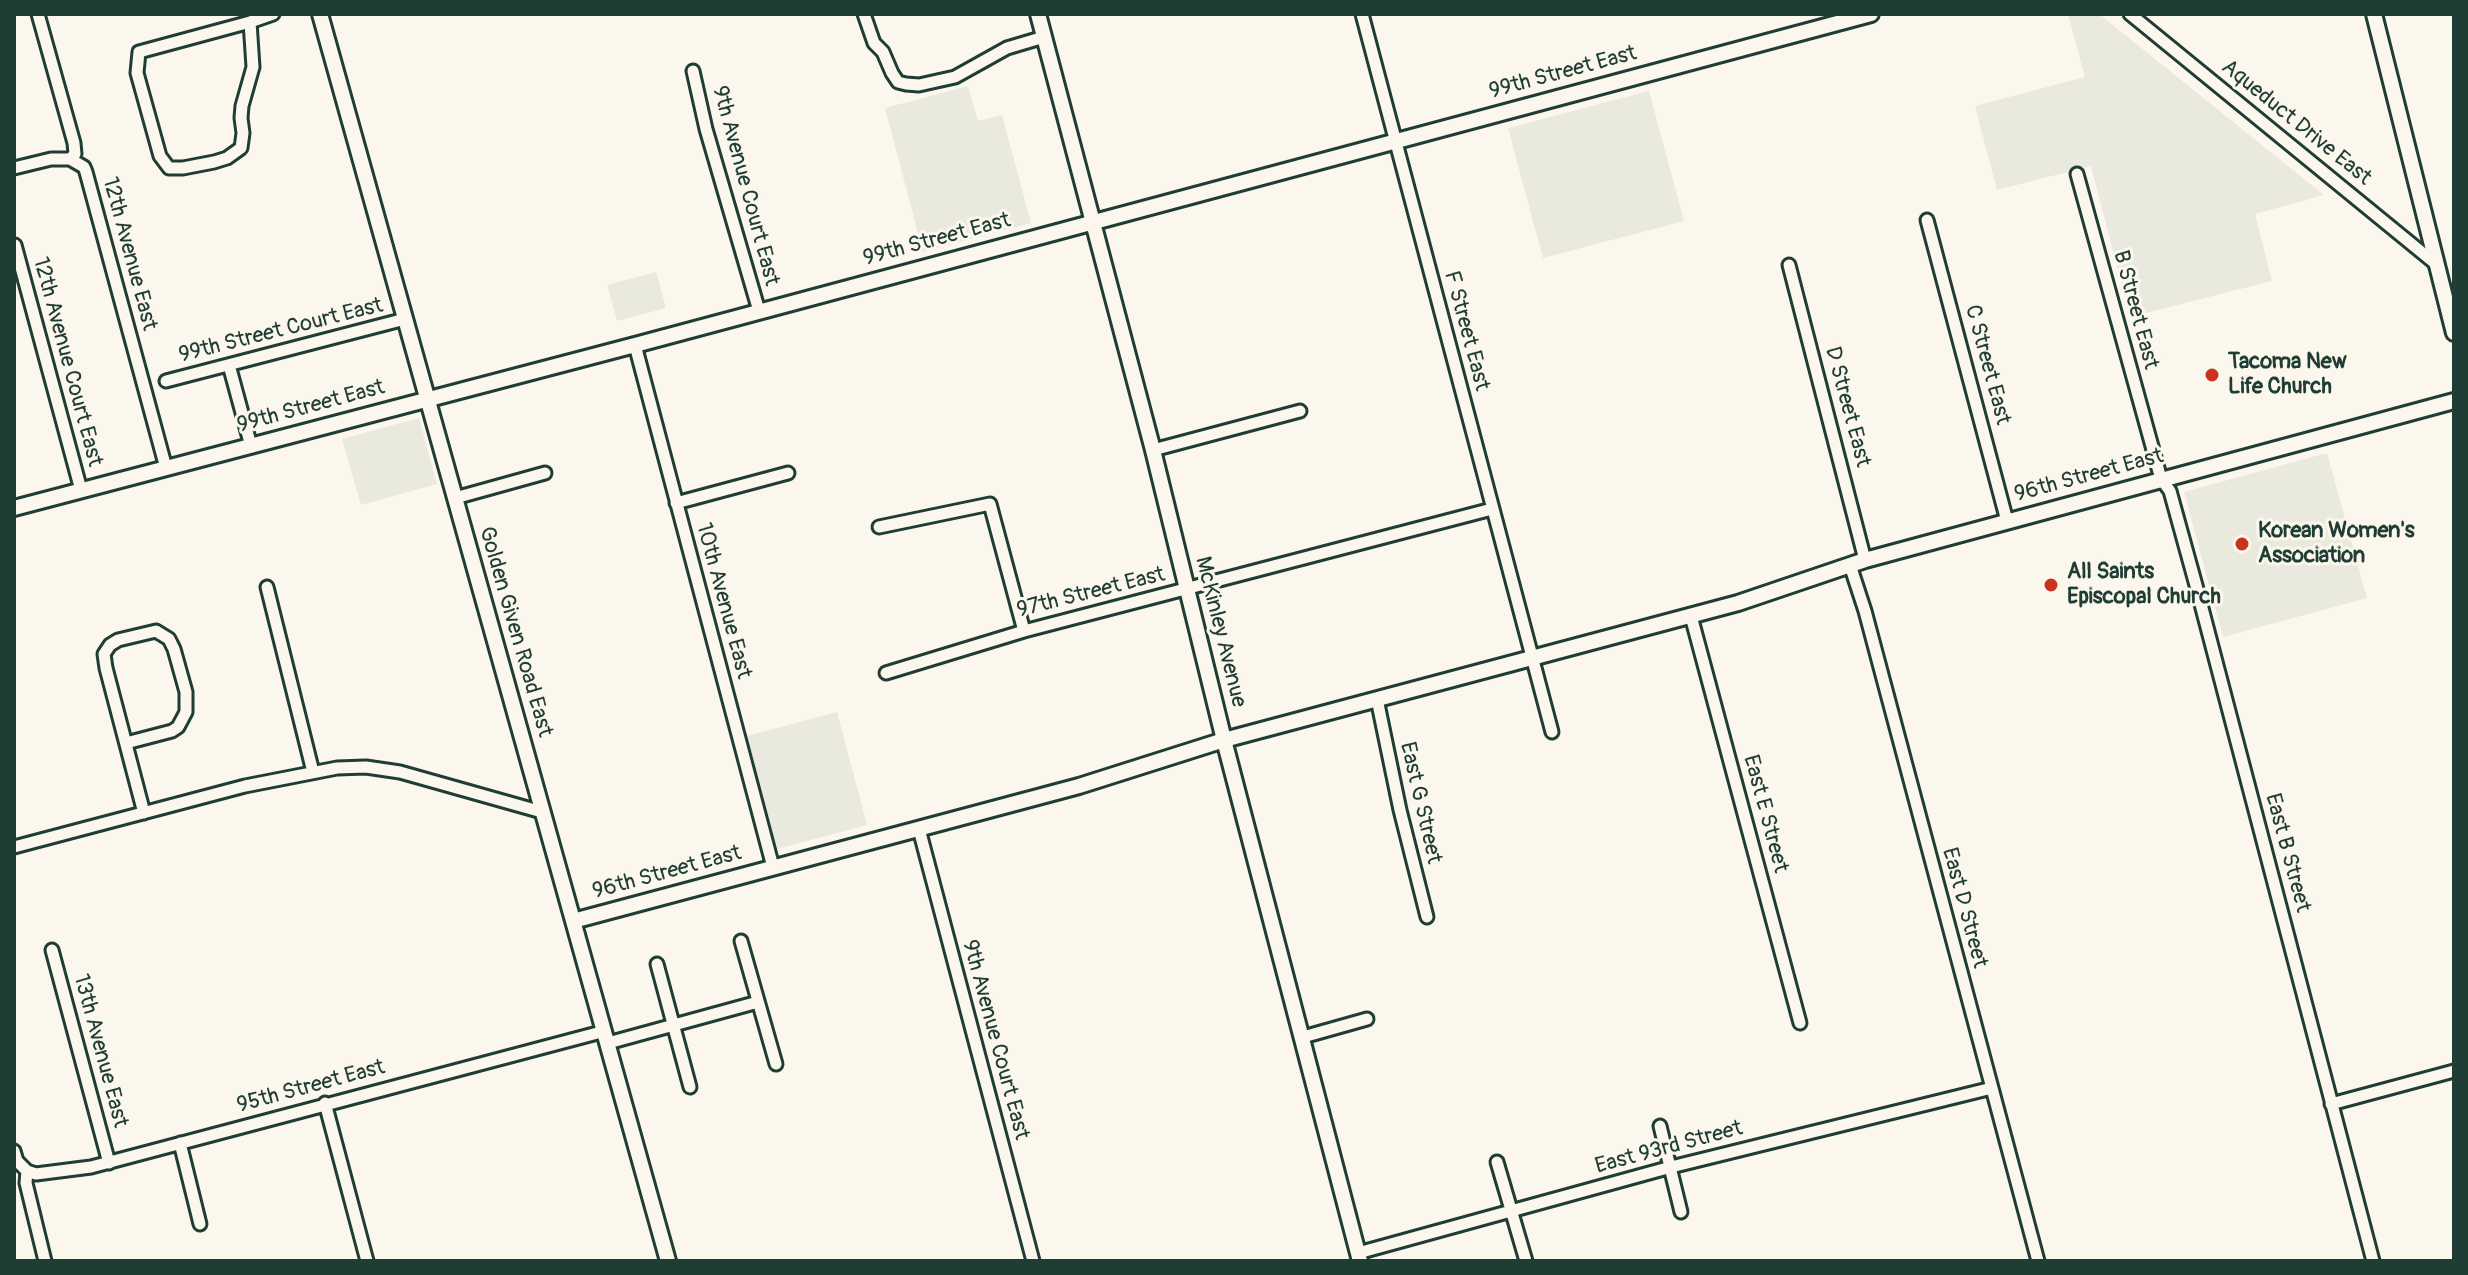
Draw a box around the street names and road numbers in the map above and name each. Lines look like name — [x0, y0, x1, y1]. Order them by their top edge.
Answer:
street label: 99th Street East — [1486, 41, 1640, 105]
street label: Aqueduct Drive East — [2216, 54, 2376, 192]
street label: 9th Avenue Court East — [706, 83, 784, 289]
street label: 12th Avenue East — [96, 174, 162, 334]
street label: 99th Street East — [860, 208, 1014, 272]
street label: B Street East — [2106, 248, 2164, 372]
street label: 12th Avenue Court East — [26, 254, 108, 470]
street label: F Street East — [1437, 268, 1495, 394]
street label: 99th Street Court East — [176, 293, 386, 369]
street label: C Street East — [1958, 302, 2016, 428]
street label: D Street East — [1818, 344, 1876, 470]
street label: 99th Street East — [234, 375, 388, 439]
street label: 96th Street East — [2012, 443, 2166, 509]
street label: 10th Avenue East — [689, 520, 757, 682]
street label: Golden Given Road East — [472, 524, 558, 740]
street label: McKinley Avenue — [1189, 554, 1251, 710]
street label: 97th Street East — [1014, 562, 1168, 624]
street label: East G Street — [1393, 740, 1447, 866]
street label: East E Street — [1737, 752, 1793, 876]
street label: East B Street — [2258, 791, 2316, 915]
street label: 96th Street East — [590, 840, 744, 906]
street label: East D Street — [1935, 845, 1993, 971]
street label: 9th Avenue Court East — [956, 937, 1034, 1143]
street label: 13th Avenue East — [67, 971, 133, 1131]
street label: 95th Street East — [234, 1055, 388, 1119]
street label: East 93rd Street — [1592, 1116, 1746, 1180]

